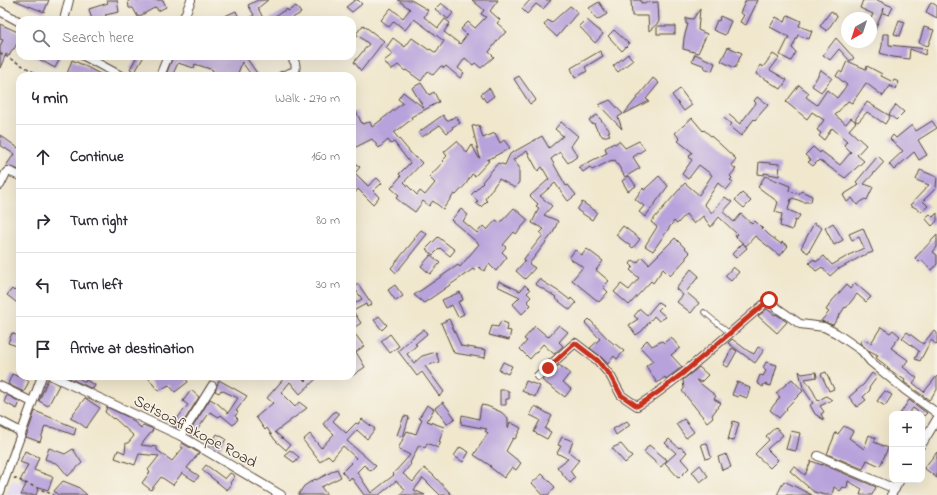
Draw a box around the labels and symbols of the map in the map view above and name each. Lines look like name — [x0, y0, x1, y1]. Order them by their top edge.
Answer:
north arrow — [841, 12, 877, 48]
route start — [760, 291, 778, 309]
route end — [539, 359, 557, 377]
street label: Setsoafiakope Road — [129, 389, 261, 475]

